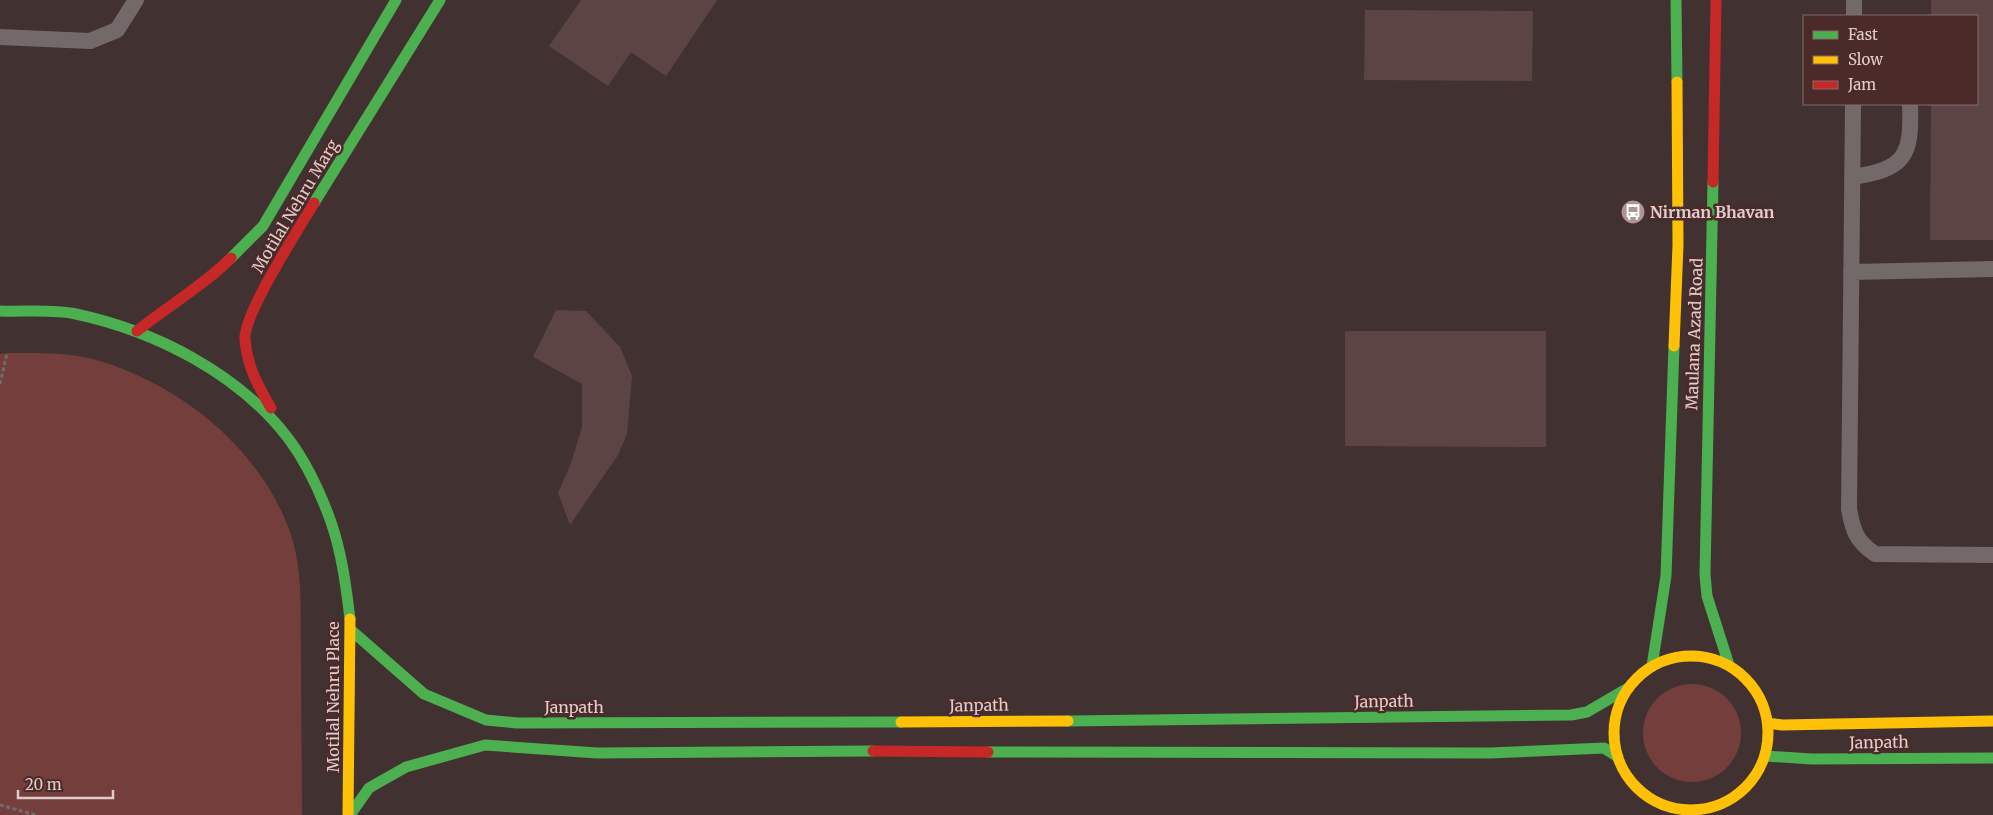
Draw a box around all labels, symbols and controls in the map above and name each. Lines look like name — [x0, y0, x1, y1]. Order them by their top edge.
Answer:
legend — [1803, 15, 1978, 105]
text: Fast — [1848, 25, 1878, 44]
text: Slow — [1848, 50, 1883, 69]
text: Jam — [1847, 75, 1876, 94]
street label: Motilal Nehru Marg — [247, 135, 343, 276]
bus stop icon: Nirman Bhavan — [1620, 199, 1646, 225]
place label: Nirman Bhavan — [1650, 202, 1775, 222]
street label: Maulana Azad Road — [1681, 257, 1707, 410]
street label: Motilal Nehru Place — [323, 621, 343, 773]
street label: Janpath — [1353, 690, 1414, 712]
street label: Janpath — [948, 694, 1009, 716]
street label: Janpath — [543, 697, 604, 717]
street label: Janpath — [1848, 731, 1909, 753]
scale bar — [18, 768, 112, 800]
text: 20 m — [25, 775, 62, 794]

